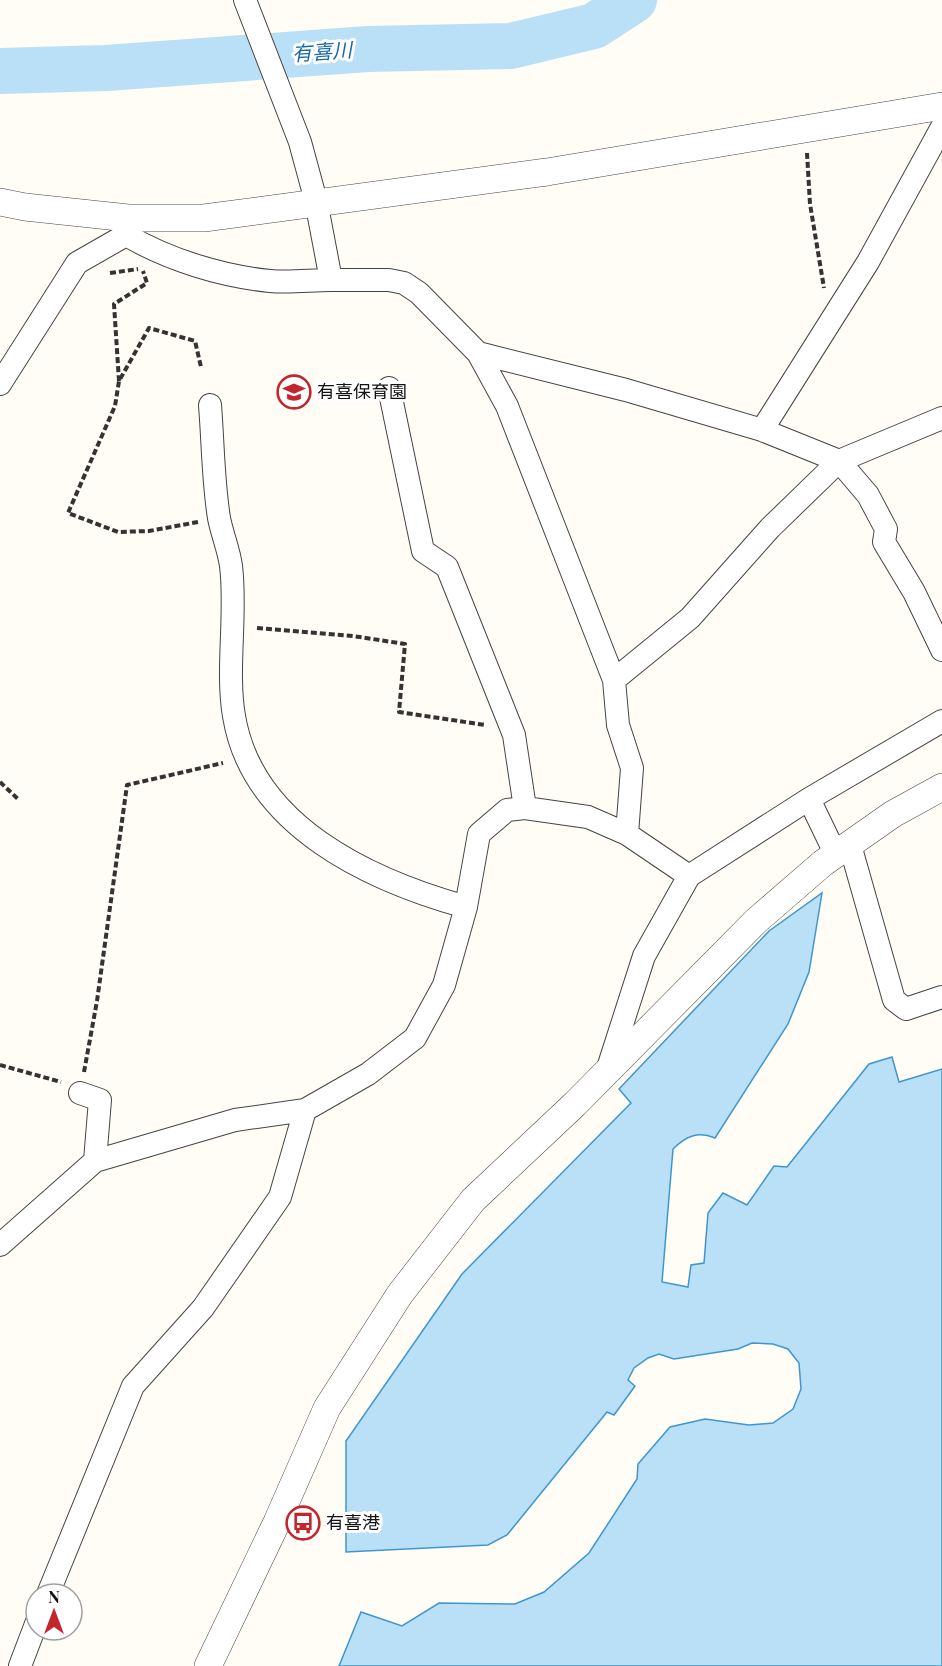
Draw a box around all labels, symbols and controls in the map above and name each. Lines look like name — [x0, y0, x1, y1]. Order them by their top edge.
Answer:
water label: 有喜川 — [291, 35, 355, 66]
school or university icon: 有喜保育園 — [276, 374, 312, 410]
place label: 有喜保育園 — [317, 379, 407, 403]
bus stop icon: 有喜港 — [285, 1505, 321, 1541]
place label: 有喜港 — [326, 1510, 380, 1534]
north arrow — [24, 1582, 84, 1642]
text: N — [48, 1586, 60, 1607]

